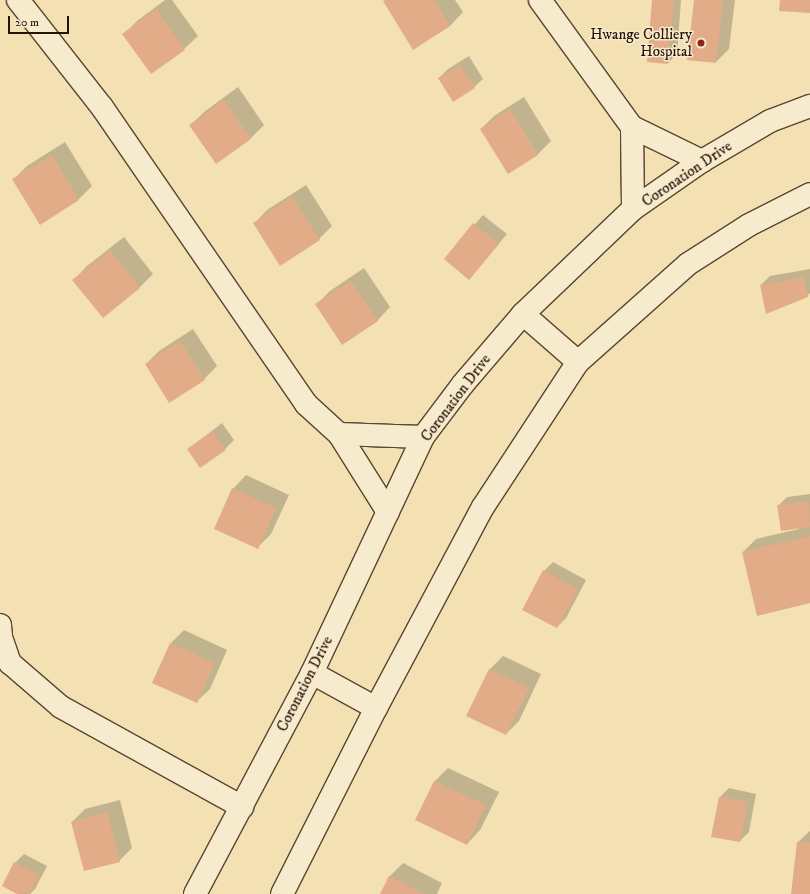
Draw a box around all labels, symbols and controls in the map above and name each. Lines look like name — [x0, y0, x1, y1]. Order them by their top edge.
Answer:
scale bar — [10, 8, 71, 34]
text: 20 m — [15, 15, 39, 30]
place label: Hwange Colliery Hospital — [590, 25, 692, 60]
marker: Hwange Colliery Hospital — [695, 37, 707, 49]
street label: Coronation Drive — [639, 137, 735, 211]
street label: Coronation Drive — [417, 351, 495, 445]
street label: Coronation Drive — [273, 633, 337, 735]

